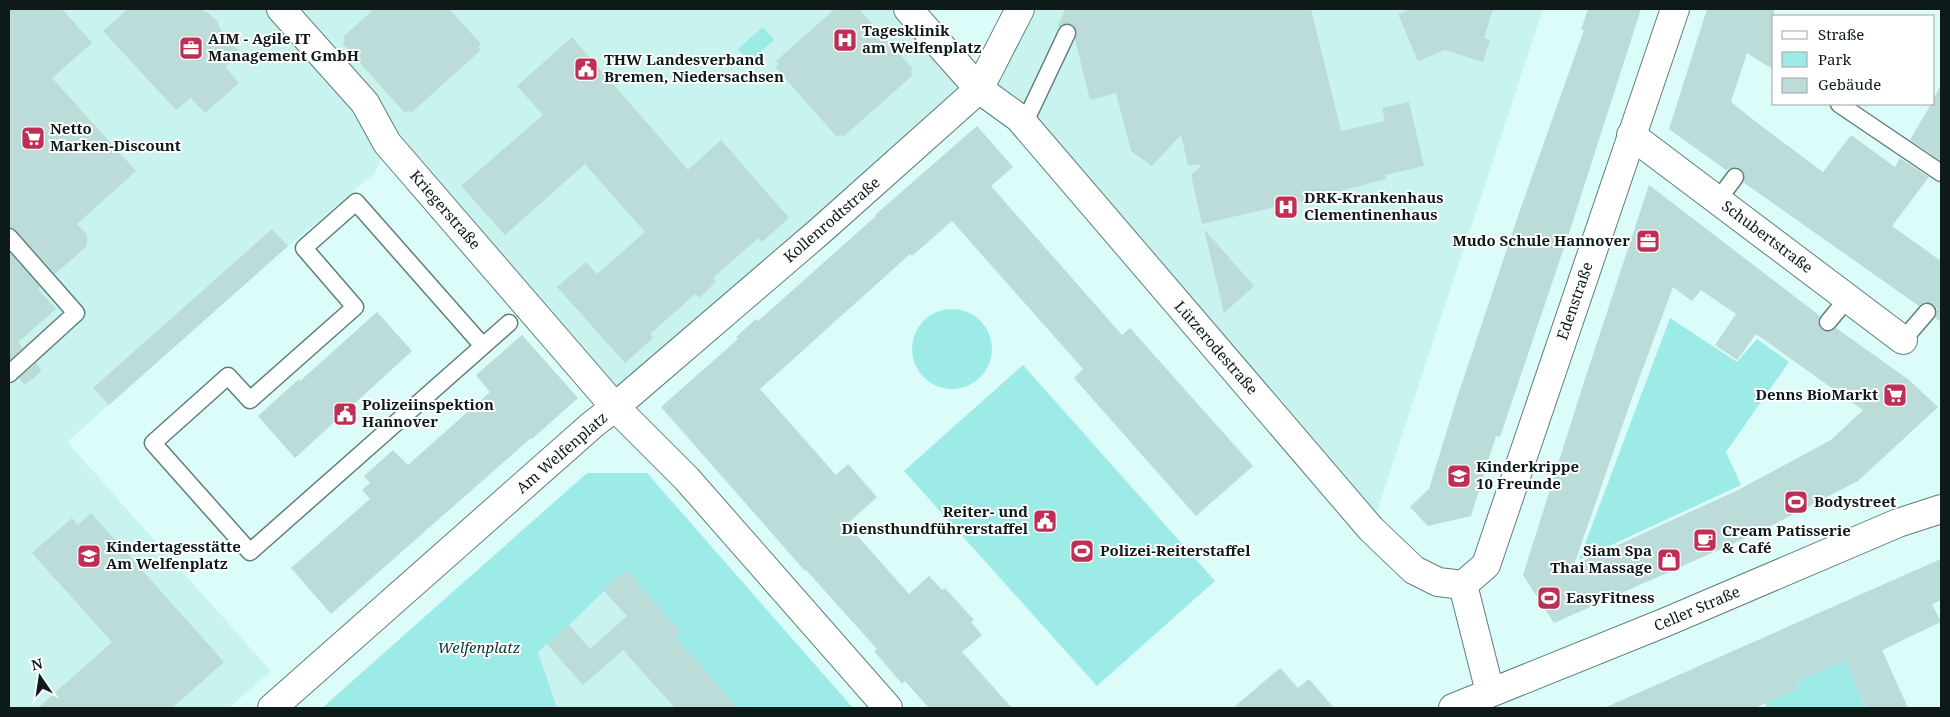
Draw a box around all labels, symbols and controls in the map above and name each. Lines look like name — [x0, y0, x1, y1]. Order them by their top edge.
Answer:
legend — [1772, 15, 1935, 105]
place label: Tagesklinik am Welfenplatz — [862, 20, 981, 57]
text: Straße — [1818, 24, 1864, 44]
hospital icon: Tagesklinik am Welfenplatz — [832, 27, 858, 53]
place label: AIM - Agile IT Management GmbH — [208, 28, 359, 65]
office icon: AIM - Agile IT Management GmbH — [178, 35, 204, 61]
place label: THW Landesverband Bremen, Niedersachsen — [604, 49, 784, 86]
text: Park — [1818, 49, 1852, 69]
public building icon: THW Landesverband Bremen, Niedersachsen — [573, 56, 599, 82]
text: Gebäude — [1818, 74, 1881, 94]
place label: Netto Marken-Discount — [50, 118, 181, 155]
supermarket icon: Netto Marken-Discount — [20, 125, 46, 151]
street label: Kriegerstraße — [406, 166, 486, 253]
street label: Kollenrodtstraße — [779, 172, 884, 267]
place label: DRK-Krankenhaus Clementinenhaus — [1304, 187, 1443, 224]
hospital icon: DRK-Krankenhaus Clementinenhaus — [1273, 194, 1299, 220]
street label: Schubertstraße — [1718, 195, 1817, 277]
office icon: Mudo Schule Hannover — [1635, 228, 1661, 254]
place label: Mudo Schule Hannover — [1452, 230, 1630, 250]
street label: Edenstraße — [1551, 259, 1597, 342]
street label: Lützerodestraße — [1171, 296, 1263, 398]
supermarket icon: Denns BioMarkt — [1882, 382, 1908, 408]
place label: Denns BioMarkt — [1755, 384, 1878, 404]
place label: Polizeiinspektion Hannover — [362, 394, 494, 431]
public building icon: Polizeiinspektion Hannover — [332, 401, 358, 427]
street label: Am Welfenplatz — [512, 407, 611, 497]
place label: Kinderkrippe 10 Freunde — [1476, 456, 1579, 493]
school or university icon: Kinderkrippe 10 Freunde — [1446, 463, 1472, 489]
sports icon: Bodystreet — [1783, 489, 1809, 515]
place label: Bodystreet — [1814, 491, 1896, 511]
place label: Reiter- und Diensthundführerstaffel — [842, 501, 1029, 538]
public building icon: Reiter- und Diensthundführerstaffel — [1032, 508, 1058, 534]
place label: Cream Patisserie & Café — [1722, 520, 1851, 557]
cafe icon: Cream Patisserie & Café — [1692, 527, 1718, 553]
place label: Kindertagesstätte Am Welfenplatz — [106, 536, 241, 573]
sports icon: Polizei-Reiterstaffel — [1069, 538, 1095, 564]
place label: Polizei-Reiterstaffel — [1100, 540, 1251, 560]
place label: Siam Spa Thai Massage — [1550, 540, 1652, 577]
school or university icon: Kindertagesstätte Am Welfenplatz — [76, 543, 102, 569]
shop icon: Siam Spa Thai Massage — [1656, 547, 1682, 573]
street label: Celler Straße — [1650, 581, 1743, 635]
sports icon: EasyFitness — [1536, 585, 1562, 611]
place label: EasyFitness — [1566, 587, 1654, 607]
park label: Welfenplatz — [438, 637, 521, 657]
north arrow — [15, 652, 65, 702]
text: N — [29, 653, 44, 674]

